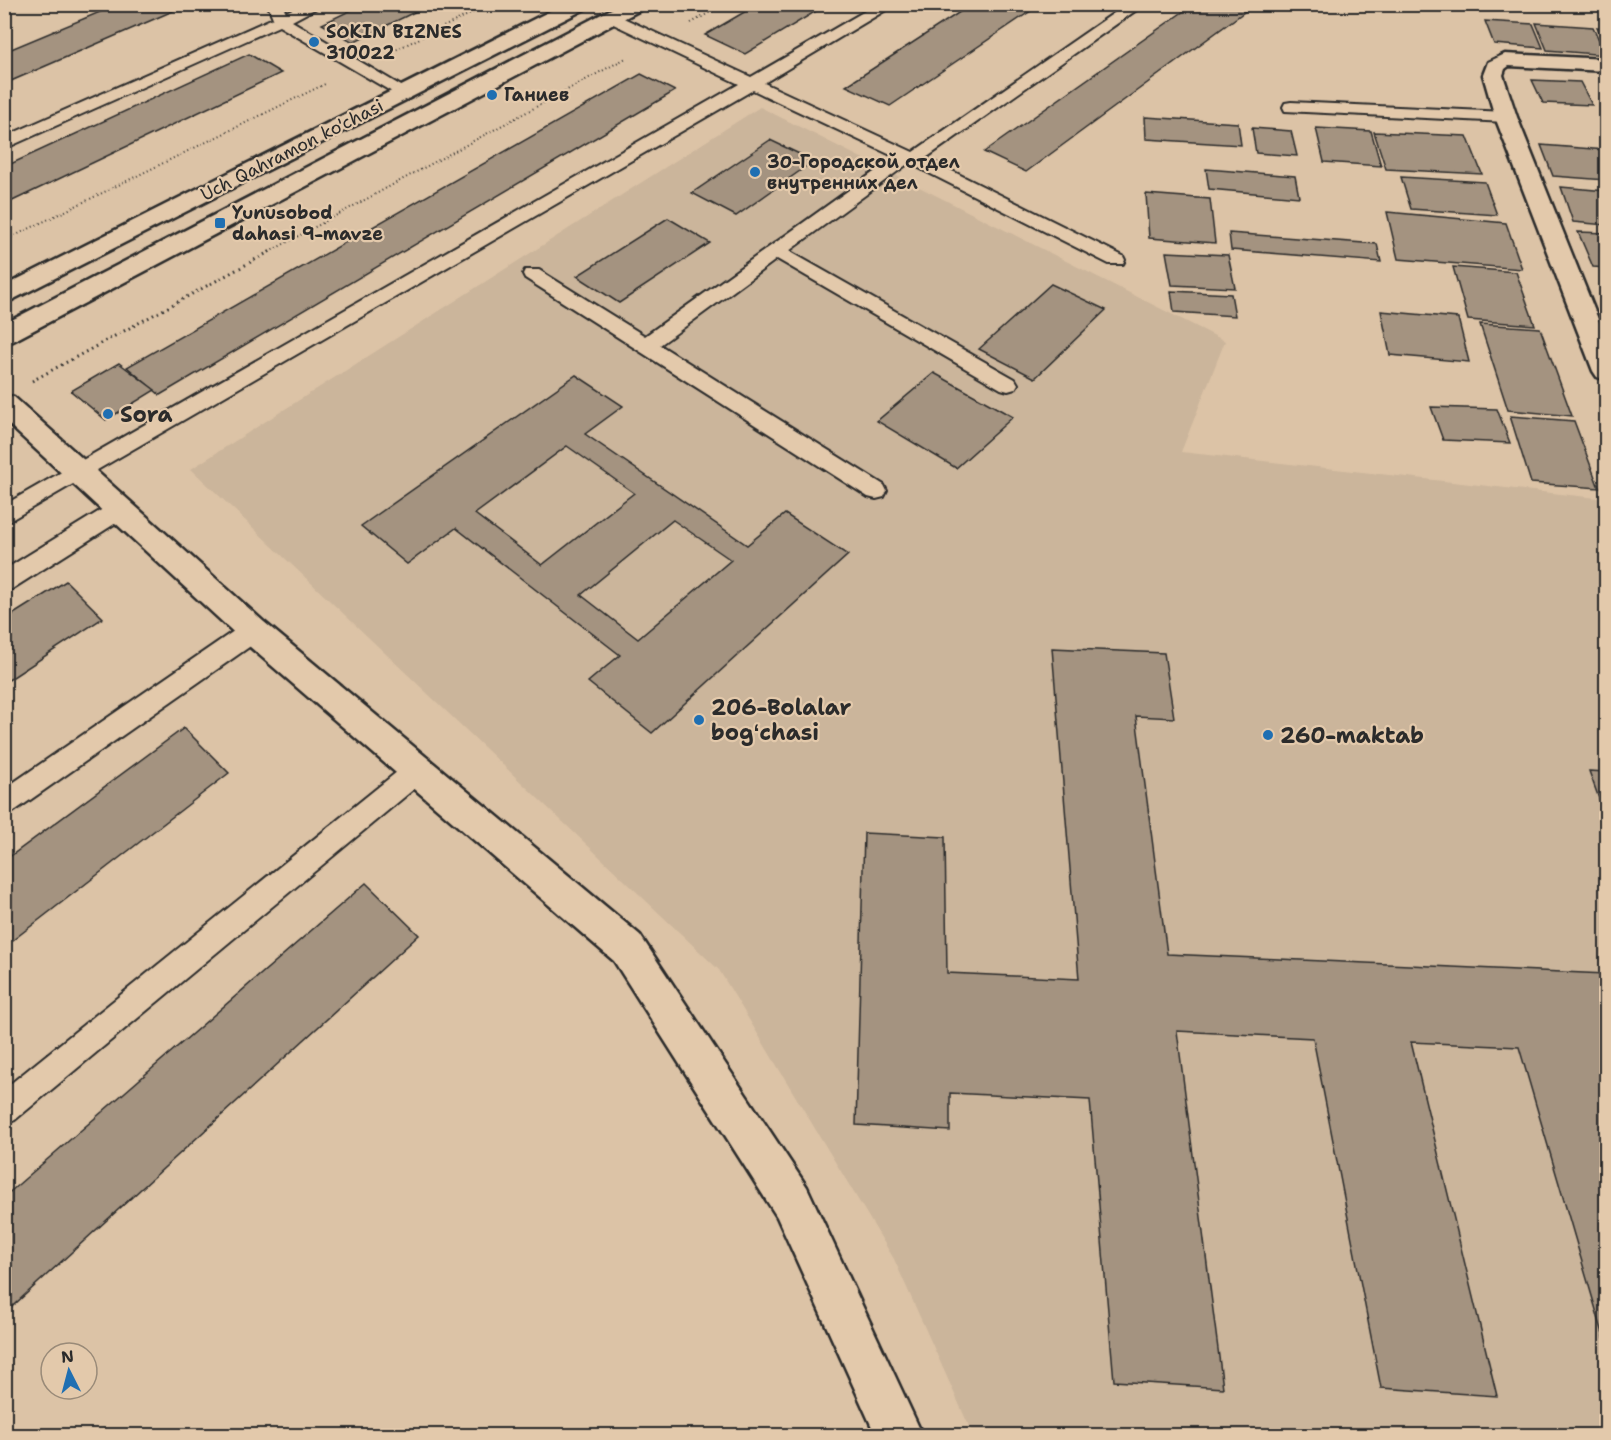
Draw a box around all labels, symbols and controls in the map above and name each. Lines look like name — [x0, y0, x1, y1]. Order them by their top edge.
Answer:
place label: SOKIN BIZNES 310022 — [326, 20, 462, 65]
marker: SOKIN BIZNES 310022 — [307, 35, 321, 49]
place label: Ганиев — [504, 83, 569, 107]
marker: Ганиев — [485, 88, 499, 102]
street label: Uch Qahramon ko'chasi — [196, 93, 388, 207]
place label: 30-Городской отдел внутренних дел — [767, 150, 960, 195]
marker: 30-Городской отдел внутренних дел — [748, 165, 762, 179]
place label: Yunusobod dahasi 9-mavze — [232, 201, 383, 246]
marker: Yunusobod dahasi 9-mavze — [213, 216, 227, 230]
place label: Sora — [120, 400, 172, 429]
marker: Sora — [101, 407, 115, 421]
place label: 206-Bolalar bogʻchasi — [711, 693, 852, 747]
marker: 206-Bolalar bogʻchasi — [692, 713, 706, 727]
place label: 260-maktab — [1280, 721, 1424, 750]
marker: 260-maktab — [1261, 728, 1275, 742]
north arrow — [39, 1341, 99, 1401]
text: N — [60, 1345, 75, 1368]

